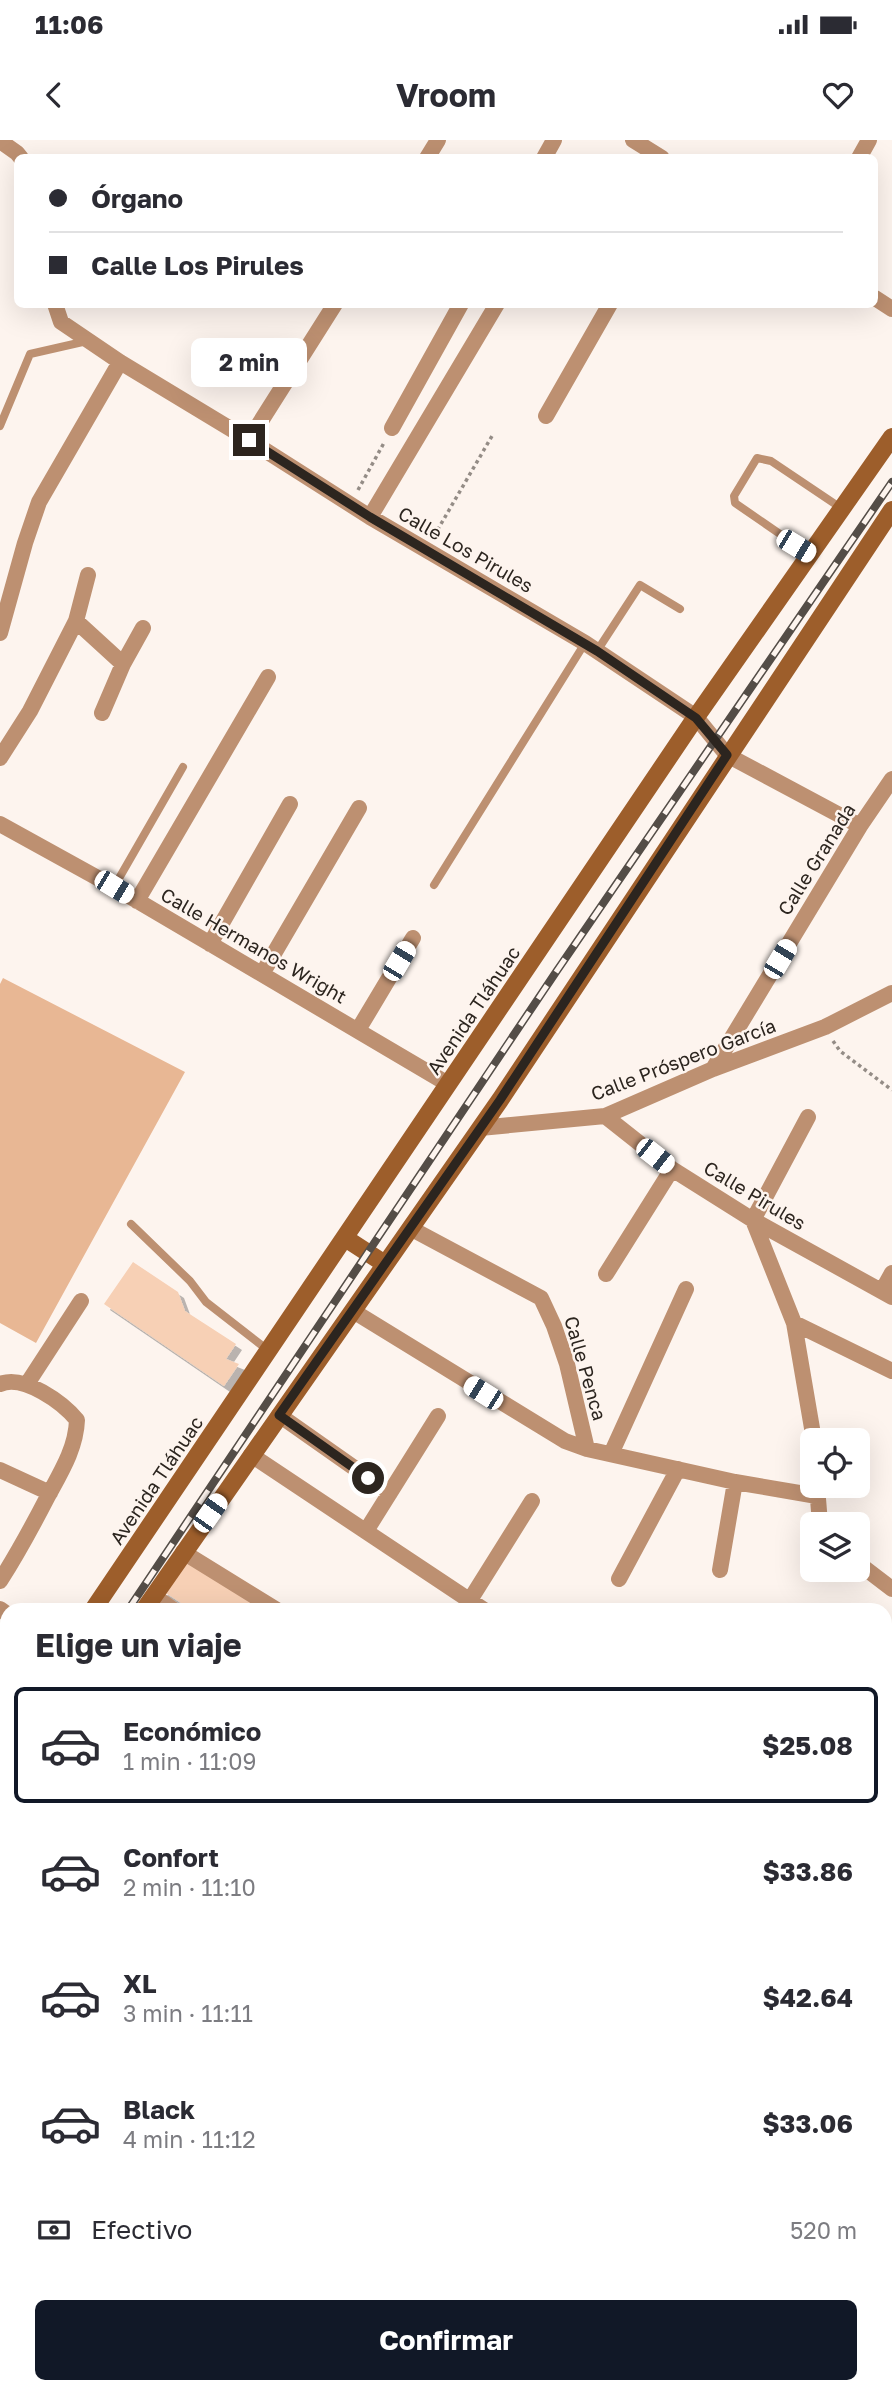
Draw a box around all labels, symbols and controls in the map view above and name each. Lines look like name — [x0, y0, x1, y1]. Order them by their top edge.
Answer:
text: 11:06 — [35, 9, 104, 40]
icon: back — [35, 76, 73, 114]
text: Vroom — [396, 76, 496, 114]
icon: heart — [819, 76, 857, 114]
text: Órgano — [91, 183, 183, 214]
text: Calle Los Pirules — [91, 250, 304, 281]
callout: 2 min — [191, 338, 307, 387]
text: 2 min — [219, 348, 279, 376]
route end — [233, 424, 265, 456]
street label: Calle Los Pirules — [395, 501, 537, 597]
car — [773, 526, 820, 566]
street label: Calle Granada — [772, 799, 860, 919]
car — [91, 867, 138, 907]
street label: Calle Hermanos Wright — [157, 882, 351, 1008]
car — [761, 936, 800, 982]
car — [380, 938, 419, 984]
street label: Avenida Tláhuac — [422, 942, 524, 1078]
street label: Calle Próspero García — [587, 1013, 779, 1105]
car — [632, 1135, 679, 1177]
street label: Calle Pirules — [700, 1156, 810, 1234]
street label: Calle Penca — [560, 1313, 612, 1423]
car — [460, 1373, 507, 1413]
street label: Avenida Tláhuac — [105, 1412, 207, 1548]
map controls — [800, 1428, 870, 1582]
button: locate — [800, 1428, 870, 1498]
route start — [352, 1462, 384, 1494]
car — [190, 1490, 231, 1536]
button: layers — [800, 1512, 870, 1582]
text: Elige un viaje — [35, 1626, 242, 1664]
icon: car — [39, 1714, 102, 1777]
text: Económico — [123, 1716, 261, 1747]
text: $25.08 — [762, 1730, 853, 1761]
text: 1 min · 11:09 — [123, 1747, 256, 1775]
icon: car — [39, 1840, 102, 1903]
text: Confort — [123, 1842, 219, 1873]
text: $33.86 — [762, 1856, 853, 1887]
text: 2 min · 11:10 — [123, 1873, 256, 1901]
icon: car — [39, 1966, 102, 2029]
text: XL — [123, 1968, 157, 1999]
text: $42.64 — [762, 1982, 853, 2013]
text: 3 min · 11:11 — [123, 1999, 253, 2027]
icon: car — [39, 2092, 102, 2155]
text: Black — [123, 2094, 195, 2125]
text: $33.06 — [762, 2108, 853, 2139]
text: 4 min · 11:12 — [123, 2125, 256, 2153]
icon: cash — [35, 2211, 73, 2249]
text: Efectivo — [91, 2214, 192, 2245]
text: 520 m — [790, 2216, 857, 2244]
button: Confirmar — [35, 2300, 857, 2380]

